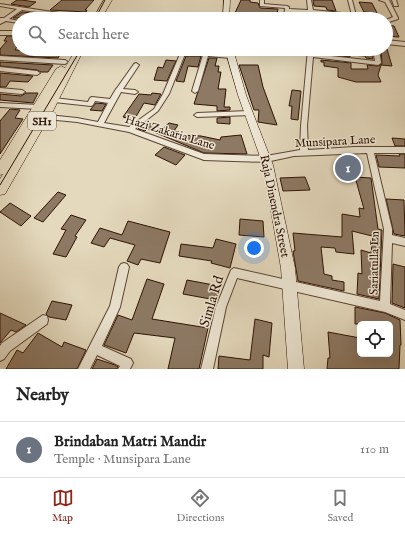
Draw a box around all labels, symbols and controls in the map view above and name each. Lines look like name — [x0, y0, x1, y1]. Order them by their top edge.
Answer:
search box — [12, 12, 393, 56]
icon: search — [26, 23, 48, 45]
text: Search here — [58, 25, 129, 44]
road number: SH1 — [28, 112, 56, 130]
street label: Hazi Zakaria Lane — [123, 112, 217, 153]
street label: Munsipara Lane — [294, 132, 376, 152]
street label: Raja Dinendra Street — [256, 153, 293, 259]
pin: 1 — [335, 153, 361, 183]
street label: Sariatulla Ln — [366, 230, 383, 295]
your location — [244, 238, 264, 258]
street label: Simla Rd — [196, 273, 228, 329]
map controls — [357, 321, 393, 357]
button: locate — [357, 321, 393, 357]
text: Nearby — [16, 385, 69, 406]
text: Brindaban Matri Mandir — [54, 432, 206, 451]
text: 1 — [27, 441, 31, 458]
text: 110 m — [360, 441, 389, 458]
text: Temple · Munsipara Lane — [54, 451, 191, 468]
tab: Map — [52, 487, 74, 525]
tab: Directions — [177, 487, 224, 525]
tab: Saved — [327, 487, 353, 525]

